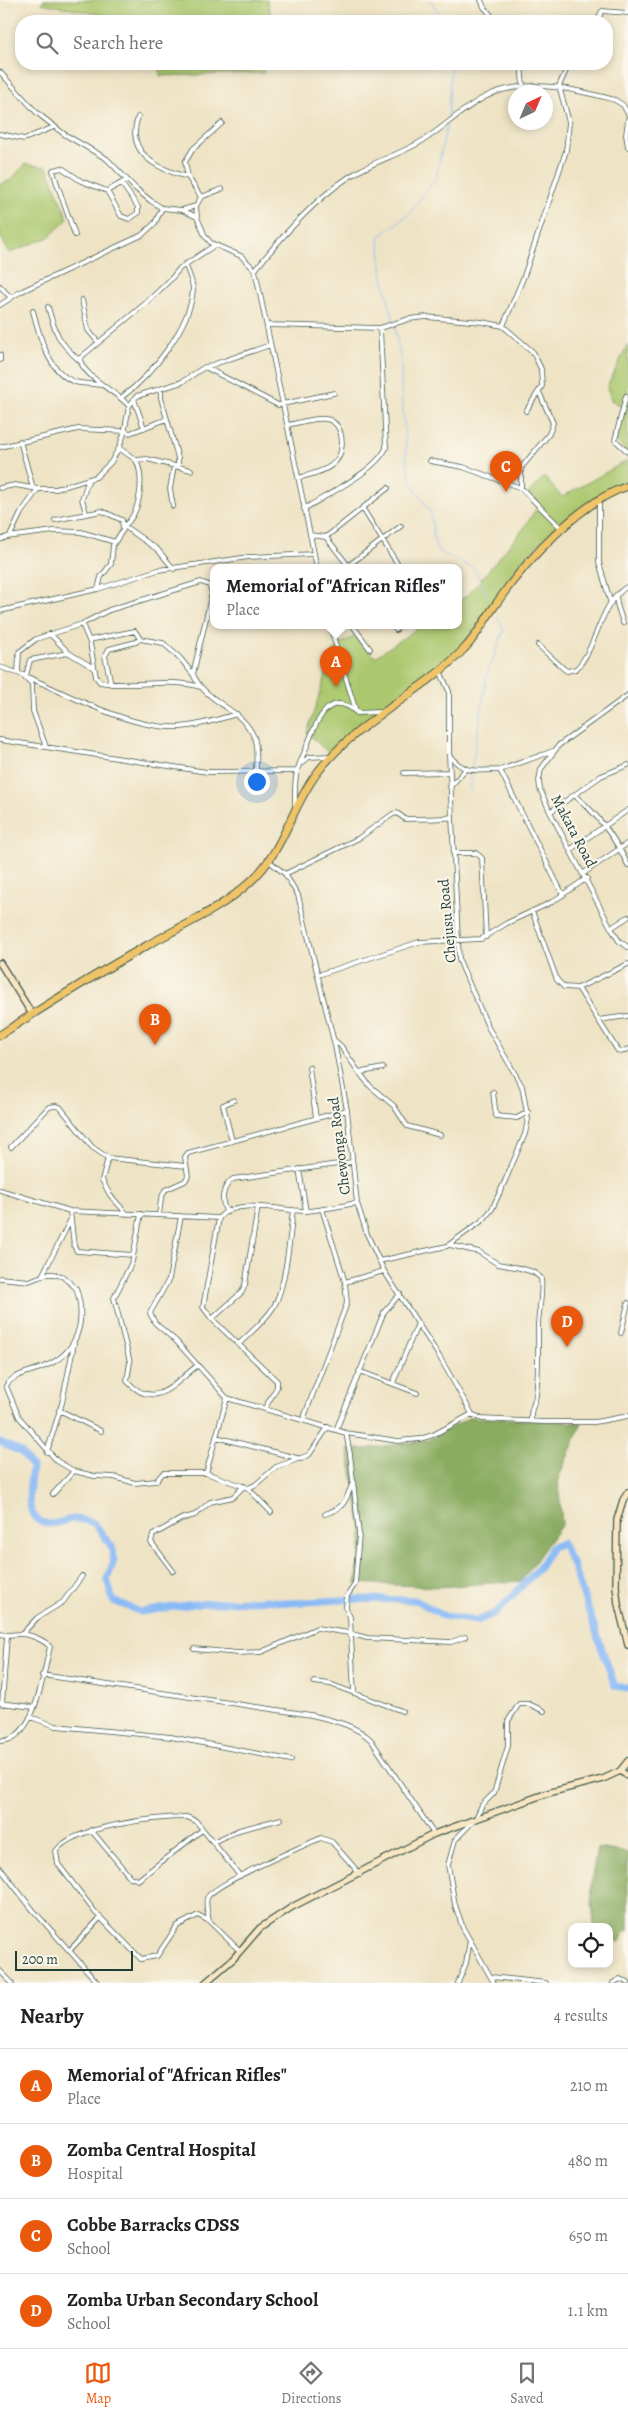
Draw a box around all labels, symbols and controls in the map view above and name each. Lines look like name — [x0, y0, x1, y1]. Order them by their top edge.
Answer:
search box — [15, 15, 613, 70]
icon: search — [33, 29, 61, 57]
text: Search here — [73, 30, 163, 56]
north arrow — [508, 85, 553, 130]
pin: C — [490, 451, 522, 492]
popup — [210, 564, 462, 629]
text: Memorial of "African Rifles" — [226, 573, 446, 599]
text: Place — [226, 599, 260, 621]
pin: A — [320, 646, 352, 687]
your location — [244, 769, 270, 795]
street label: Makata Road — [546, 791, 602, 872]
street label: Chejusu Road — [433, 877, 461, 964]
pin: B — [139, 1004, 171, 1045]
street label: Chewonga Road — [323, 1095, 355, 1196]
pin: D — [551, 1306, 583, 1347]
map controls — [568, 1923, 613, 1968]
button: locate — [568, 1923, 613, 1968]
scale bar — [15, 1948, 132, 1971]
text: 200 m — [22, 1950, 58, 1969]
text: Nearby — [20, 2002, 83, 2030]
text: 4 results — [554, 2005, 608, 2027]
text: Memorial of "African Rifles" — [67, 2062, 287, 2088]
text: A — [31, 2075, 41, 2097]
text: 210 m — [570, 2075, 608, 2097]
text: Place — [67, 2088, 101, 2110]
text: Zomba Central Hospital — [67, 2137, 256, 2163]
text: B — [31, 2150, 41, 2172]
text: 480 m — [568, 2150, 608, 2172]
text: Hospital — [67, 2163, 123, 2185]
text: Cobbe Barracks CDSS — [67, 2212, 240, 2238]
text: C — [31, 2225, 41, 2247]
text: 650 m — [569, 2225, 608, 2247]
text: School — [67, 2238, 110, 2260]
text: Zomba Urban Secondary School — [67, 2287, 318, 2313]
text: D — [30, 2300, 42, 2322]
text: 1.1 km — [568, 2300, 608, 2322]
text: School — [67, 2313, 110, 2335]
tab: Map — [84, 2359, 112, 2408]
tab: Directions — [281, 2359, 341, 2408]
tab: Saved — [510, 2359, 544, 2408]

